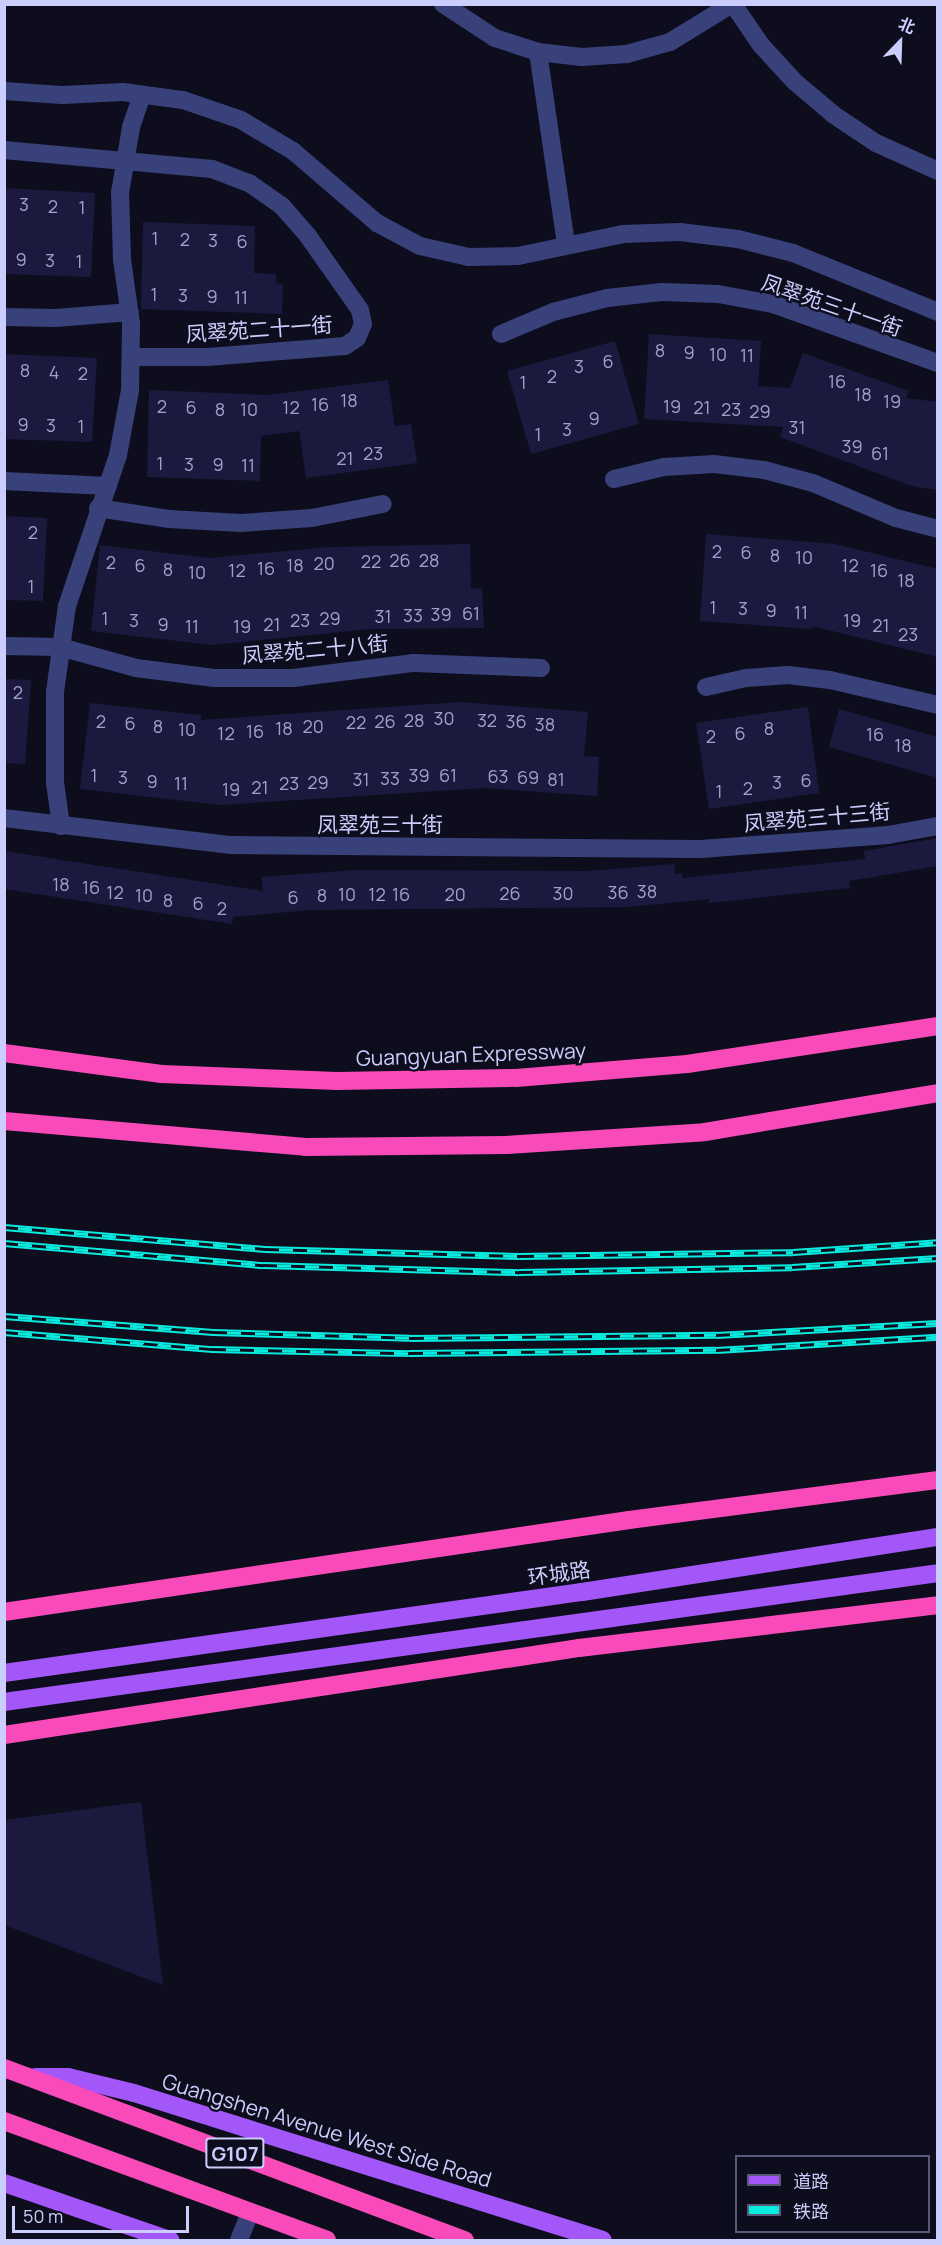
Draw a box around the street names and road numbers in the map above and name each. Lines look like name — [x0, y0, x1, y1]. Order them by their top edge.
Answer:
street label: 凤翠苑三十一街 — [758, 269, 906, 341]
street label: 凤翠苑二十一街 — [185, 311, 333, 347]
street label: 凤翠苑二十八街 — [241, 630, 389, 668]
street label: 凤翠苑三十三街 — [743, 798, 891, 836]
street label: 凤翠苑三十街 — [317, 811, 443, 837]
street label: Guangyuan Expressway — [356, 1037, 586, 1071]
street label: 环城路 — [526, 1556, 592, 1590]
street label: Guangshen Avenue West Side Road — [159, 2068, 495, 2192]
road number: G107 — [205, 2136, 265, 2170]

